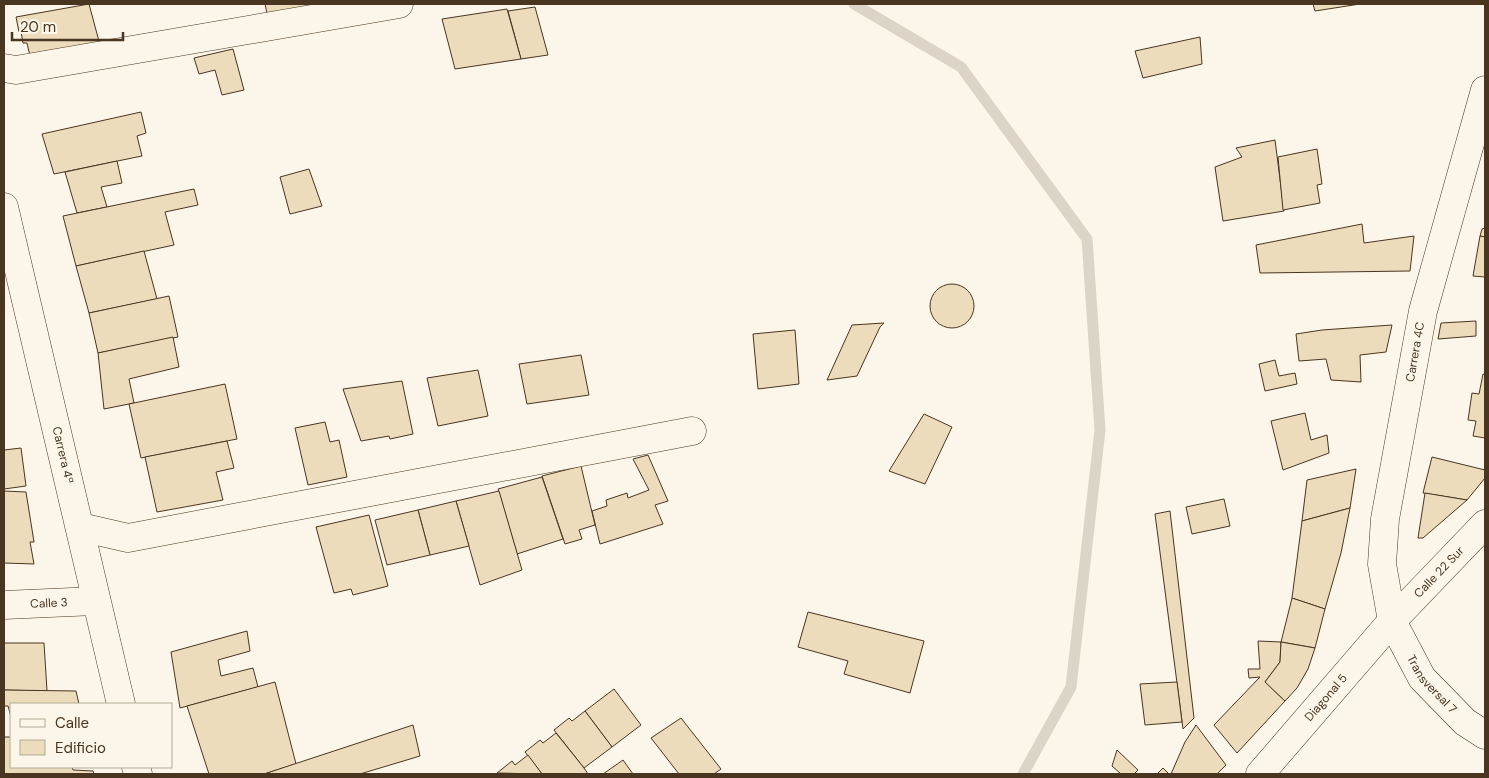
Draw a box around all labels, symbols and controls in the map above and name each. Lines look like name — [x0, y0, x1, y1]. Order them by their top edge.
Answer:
scale bar — [12, 10, 124, 42]
text: 20 m — [20, 17, 56, 37]
street label: Carrera 4C — [1402, 320, 1428, 383]
street label: Carrera 4ª — [49, 425, 77, 485]
street label: Calle 22 Sur — [1410, 542, 1468, 601]
street label: Calle 3 — [30, 594, 68, 612]
street label: Transversal 7 — [1403, 652, 1460, 717]
street label: Diagonal 5 — [1301, 670, 1351, 725]
legend — [10, 703, 172, 768]
text: Calle — [55, 713, 89, 733]
text: Edificio — [55, 738, 106, 758]

